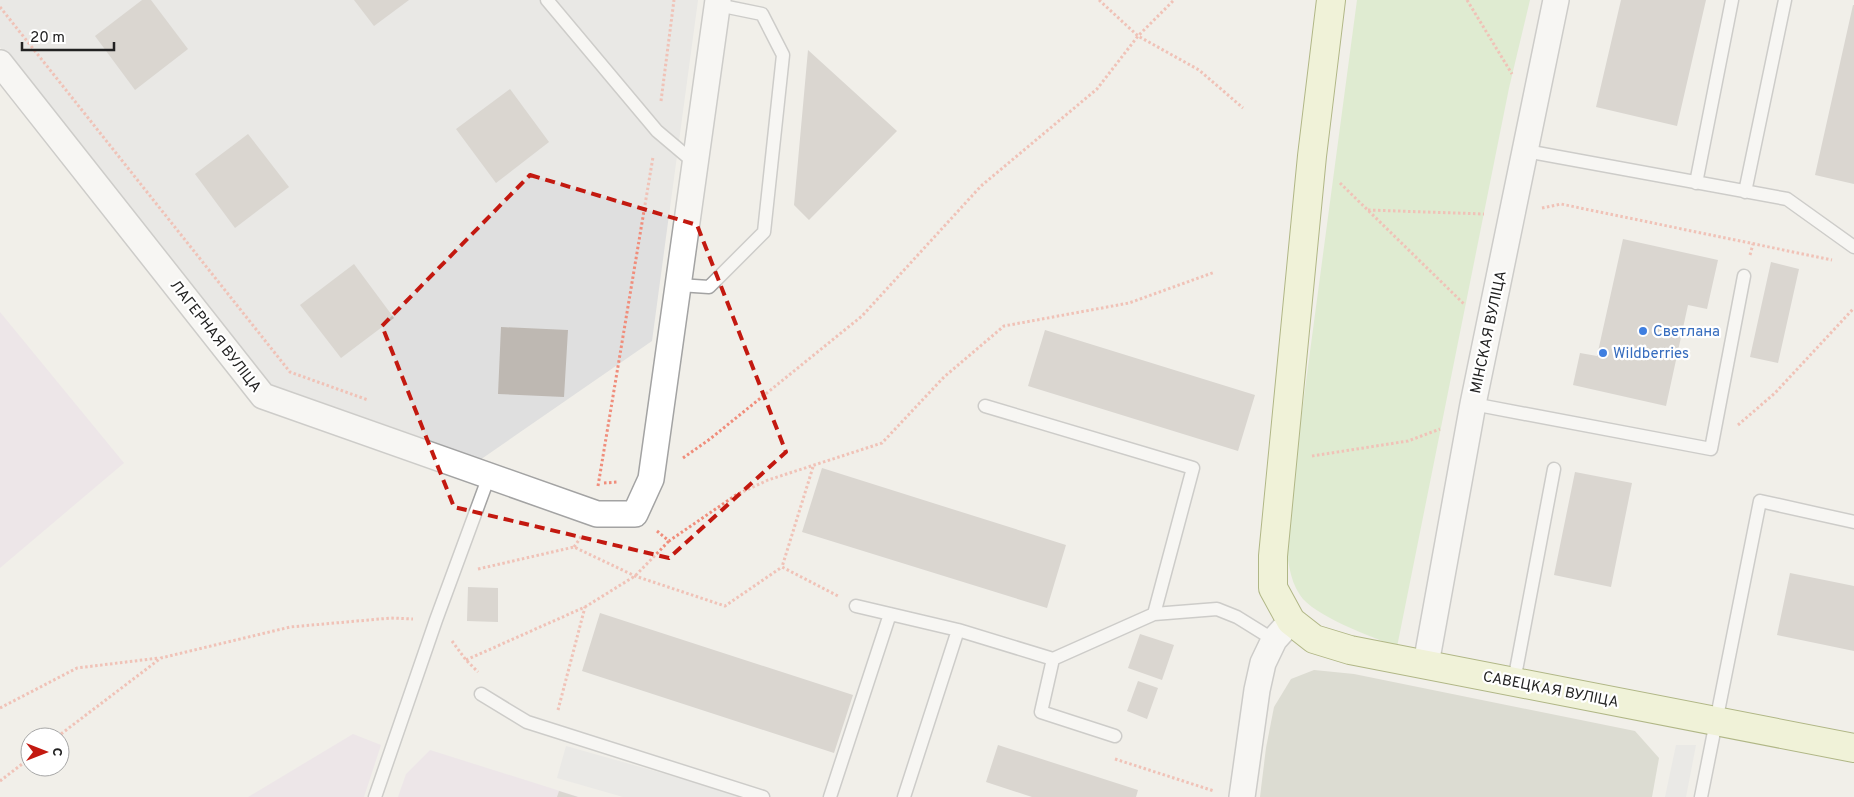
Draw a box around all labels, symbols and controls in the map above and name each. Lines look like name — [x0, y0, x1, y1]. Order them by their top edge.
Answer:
scale bar — [22, 20, 115, 52]
text: 20 m — [30, 29, 65, 48]
street label: МІНСКАЯ ВУЛІЦА — [1467, 269, 1512, 396]
street label: ЛАГЕРНАЯ ВУЛІЦА — [165, 277, 265, 397]
place label: Светлана — [1653, 323, 1720, 342]
marker: Светлана — [1637, 325, 1649, 337]
place label: Wildberries — [1613, 345, 1689, 364]
marker: Wildberries — [1597, 347, 1609, 359]
street label: САВЕЦКАЯ ВУЛІЦА — [1481, 668, 1620, 713]
north arrow — [20, 727, 70, 777]
text: С — [48, 748, 65, 757]

